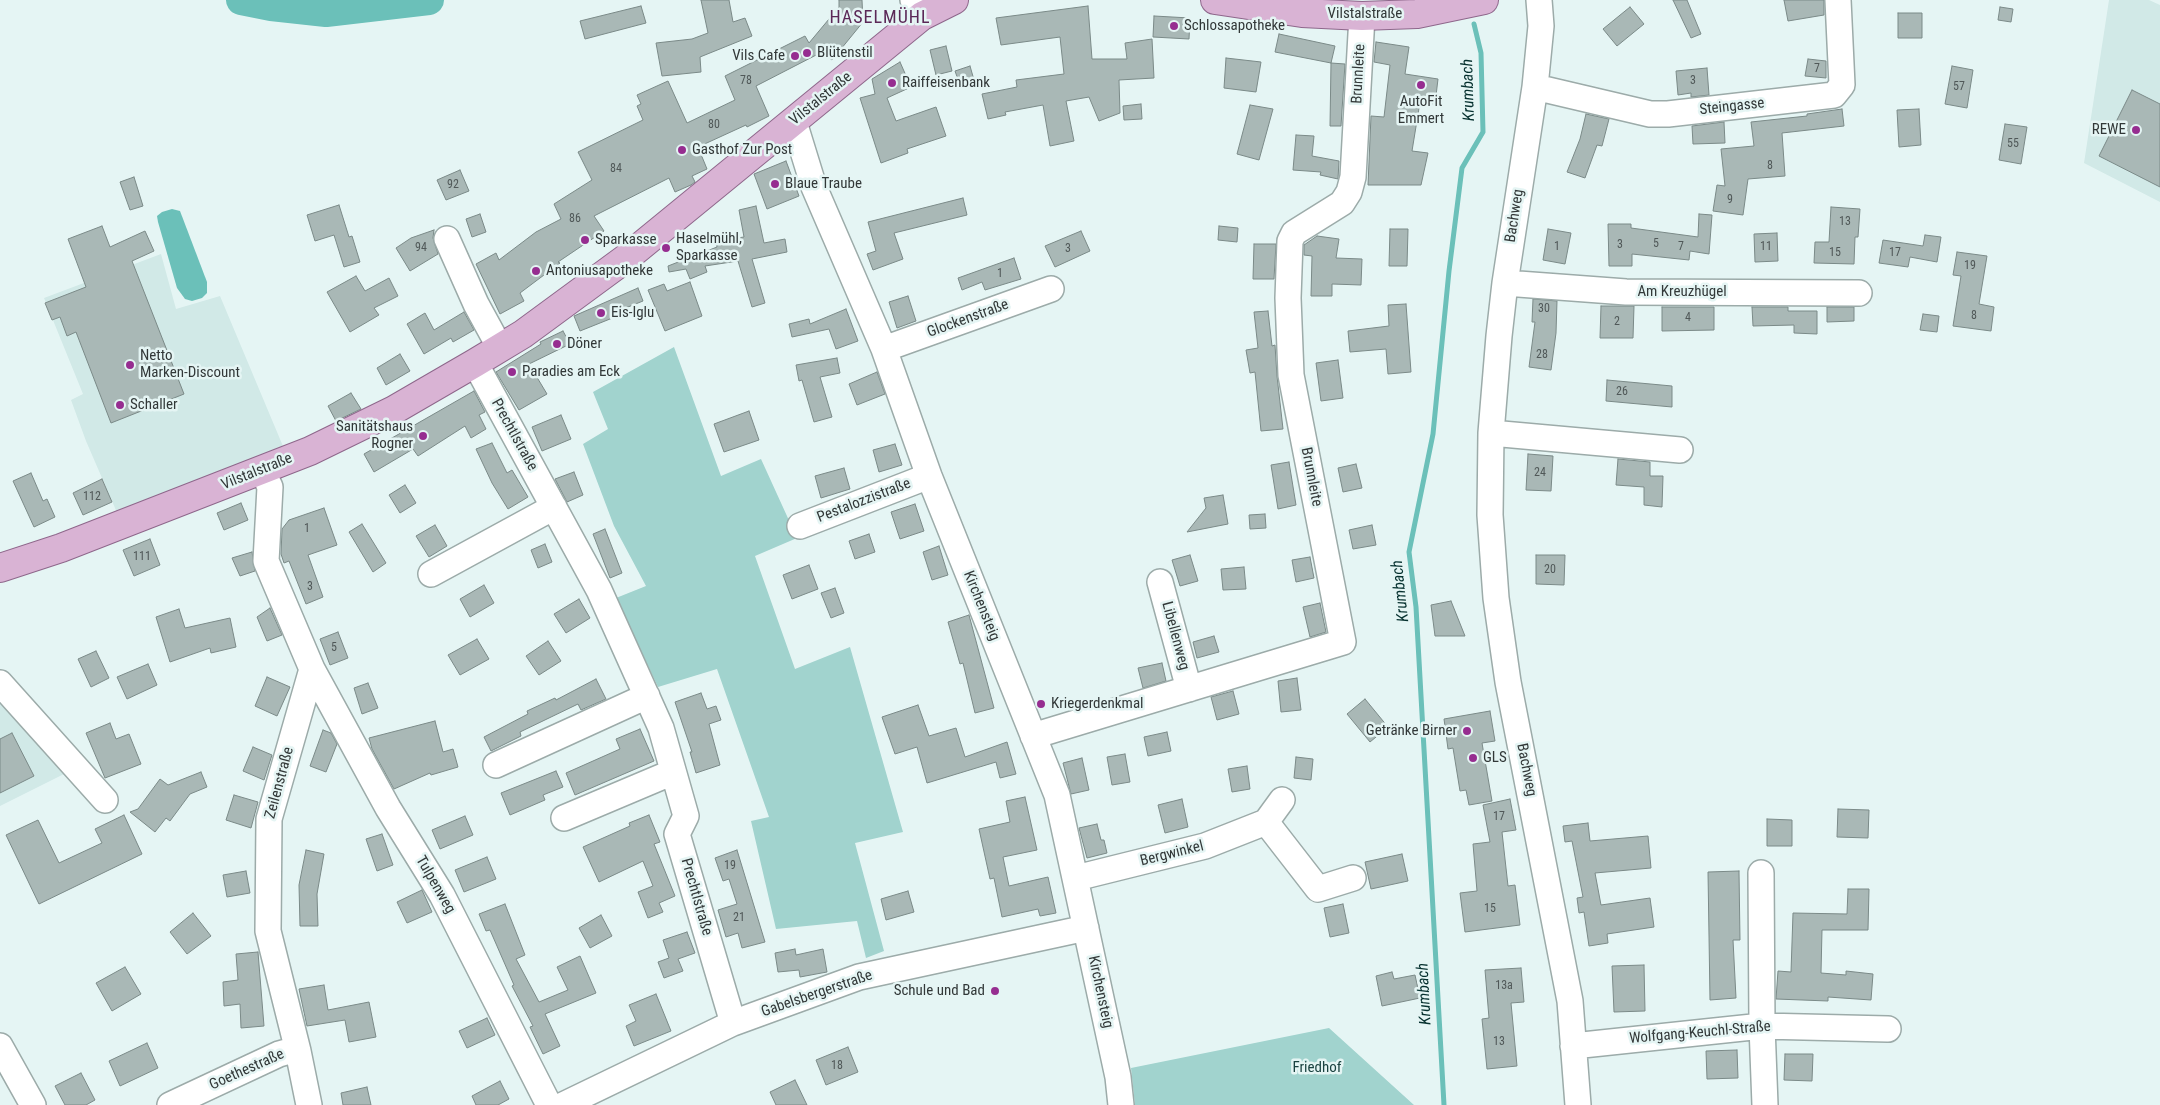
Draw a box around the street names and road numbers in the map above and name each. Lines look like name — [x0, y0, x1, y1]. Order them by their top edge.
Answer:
street label: Vilstalstraße — [1328, 5, 1402, 23]
street label: Brunnleite — [1348, 44, 1370, 104]
street label: Vilstalstraße — [786, 68, 856, 130]
street label: Steingasse — [1699, 95, 1765, 119]
street label: Bachweg — [1502, 188, 1528, 244]
street label: Am Kreuzhügel — [1637, 283, 1727, 301]
street label: Glockenstraße — [925, 296, 1011, 342]
street label: Prechtlstraße — [487, 396, 541, 474]
street label: Brunnleite — [1296, 446, 1326, 508]
street label: Vilstalstraße — [219, 450, 295, 494]
street label: Pestalozzistraße — [815, 475, 913, 527]
street label: Kirchensteig — [959, 568, 1003, 644]
street label: Libellenweg — [1157, 600, 1193, 672]
street label: Bachweg — [1512, 742, 1540, 798]
street label: Zeilenstraße — [262, 745, 298, 821]
street label: Bergwinkel — [1138, 837, 1206, 871]
street label: Tulpenweg — [411, 853, 459, 917]
street label: Prechtlstraße — [676, 856, 716, 938]
street label: Kirchensteig — [1084, 954, 1116, 1030]
street label: Gabelsbergerstraße — [759, 967, 875, 1021]
street label: Wolfgang-Keuchl-Straße — [1629, 1018, 1771, 1048]
street label: Goethestraße — [207, 1046, 287, 1094]

